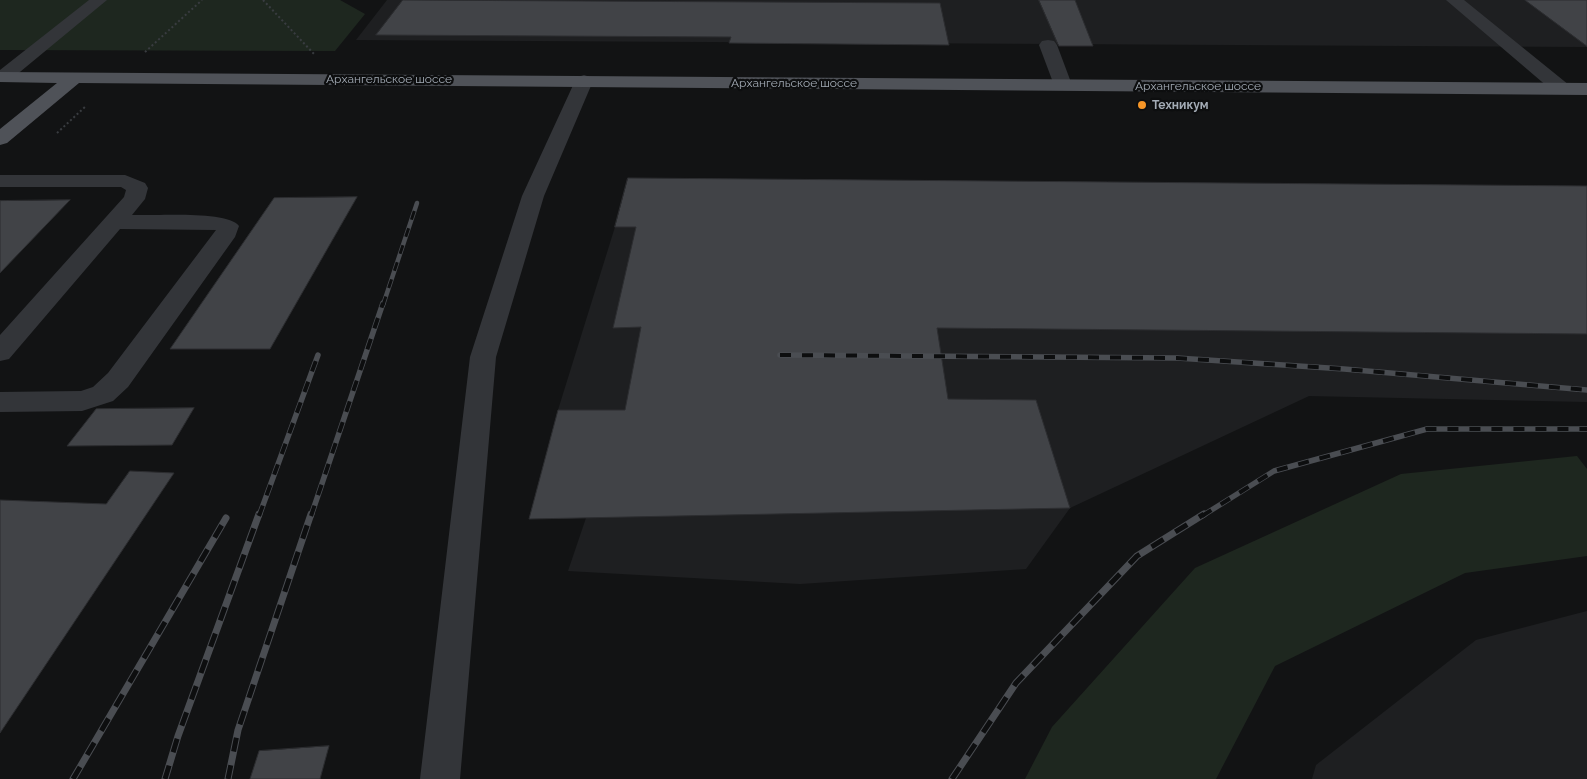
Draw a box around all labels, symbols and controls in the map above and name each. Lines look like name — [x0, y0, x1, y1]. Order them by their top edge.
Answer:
street label: Архангельское шоссе — [326, 72, 452, 86]
street label: Архангельское шоссе — [731, 76, 857, 90]
street label: Архангельское шоссе — [1135, 79, 1261, 93]
place label: Техникум — [1152, 98, 1209, 112]
marker: Техникум — [1136, 99, 1148, 111]

